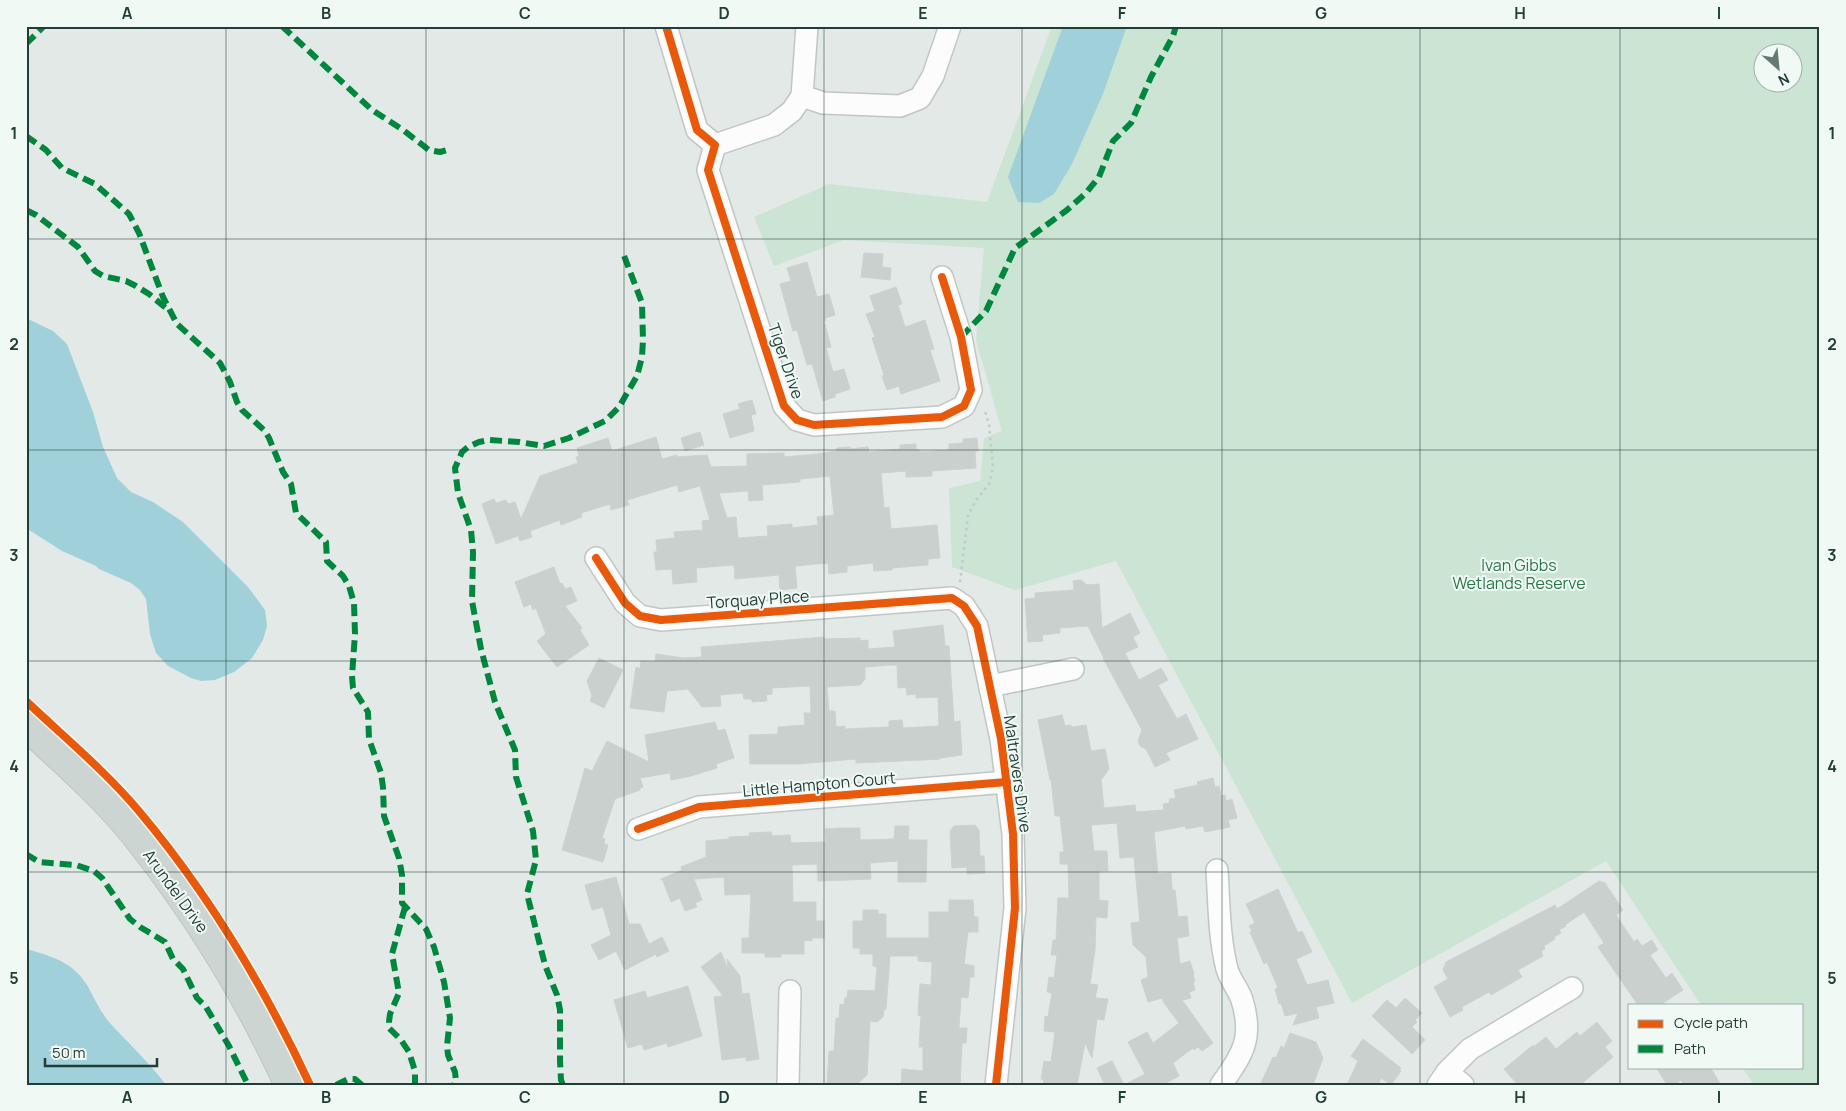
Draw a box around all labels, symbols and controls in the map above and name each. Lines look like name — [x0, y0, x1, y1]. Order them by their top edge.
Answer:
text: A — [122, 2, 133, 24]
text: B — [321, 2, 331, 24]
text: C — [519, 2, 531, 24]
text: D — [718, 2, 730, 24]
text: E — [918, 2, 928, 24]
text: F — [1118, 2, 1127, 24]
text: G — [1315, 2, 1327, 24]
text: H — [1514, 2, 1526, 24]
text: I — [1717, 2, 1721, 24]
north arrow — [1754, 42, 1804, 92]
text: N — [1775, 69, 1793, 91]
text: 1 — [10, 122, 18, 144]
text: 1 — [1828, 122, 1836, 144]
street label: Tiger Drive — [763, 320, 809, 402]
text: 2 — [9, 333, 19, 355]
text: 2 — [1827, 333, 1837, 355]
text: 3 — [9, 544, 19, 566]
text: 3 — [1827, 544, 1837, 566]
park label: Ivan Gibbs Wetlands Reserve — [1452, 554, 1586, 594]
street label: Torquay Place — [706, 584, 810, 614]
street label: Maltravers Drive — [999, 714, 1037, 834]
text: 4 — [9, 755, 19, 777]
text: 4 — [1827, 755, 1837, 777]
street label: Little Hampton Court — [741, 766, 897, 802]
street label: Arundel Drive — [138, 845, 214, 937]
text: 5 — [9, 967, 19, 989]
text: 5 — [1827, 967, 1837, 989]
legend — [1628, 1004, 1804, 1068]
text: Cycle path — [1674, 1012, 1748, 1033]
scale bar — [45, 1036, 158, 1068]
text: Path — [1674, 1038, 1706, 1059]
text: 50 m — [52, 1042, 86, 1063]
text: A — [122, 1086, 133, 1108]
text: B — [321, 1086, 331, 1108]
text: C — [519, 1086, 531, 1108]
text: D — [718, 1086, 730, 1108]
text: E — [918, 1086, 928, 1108]
text: F — [1118, 1086, 1127, 1108]
text: G — [1315, 1086, 1327, 1108]
text: H — [1514, 1086, 1526, 1108]
text: I — [1717, 1086, 1721, 1108]

